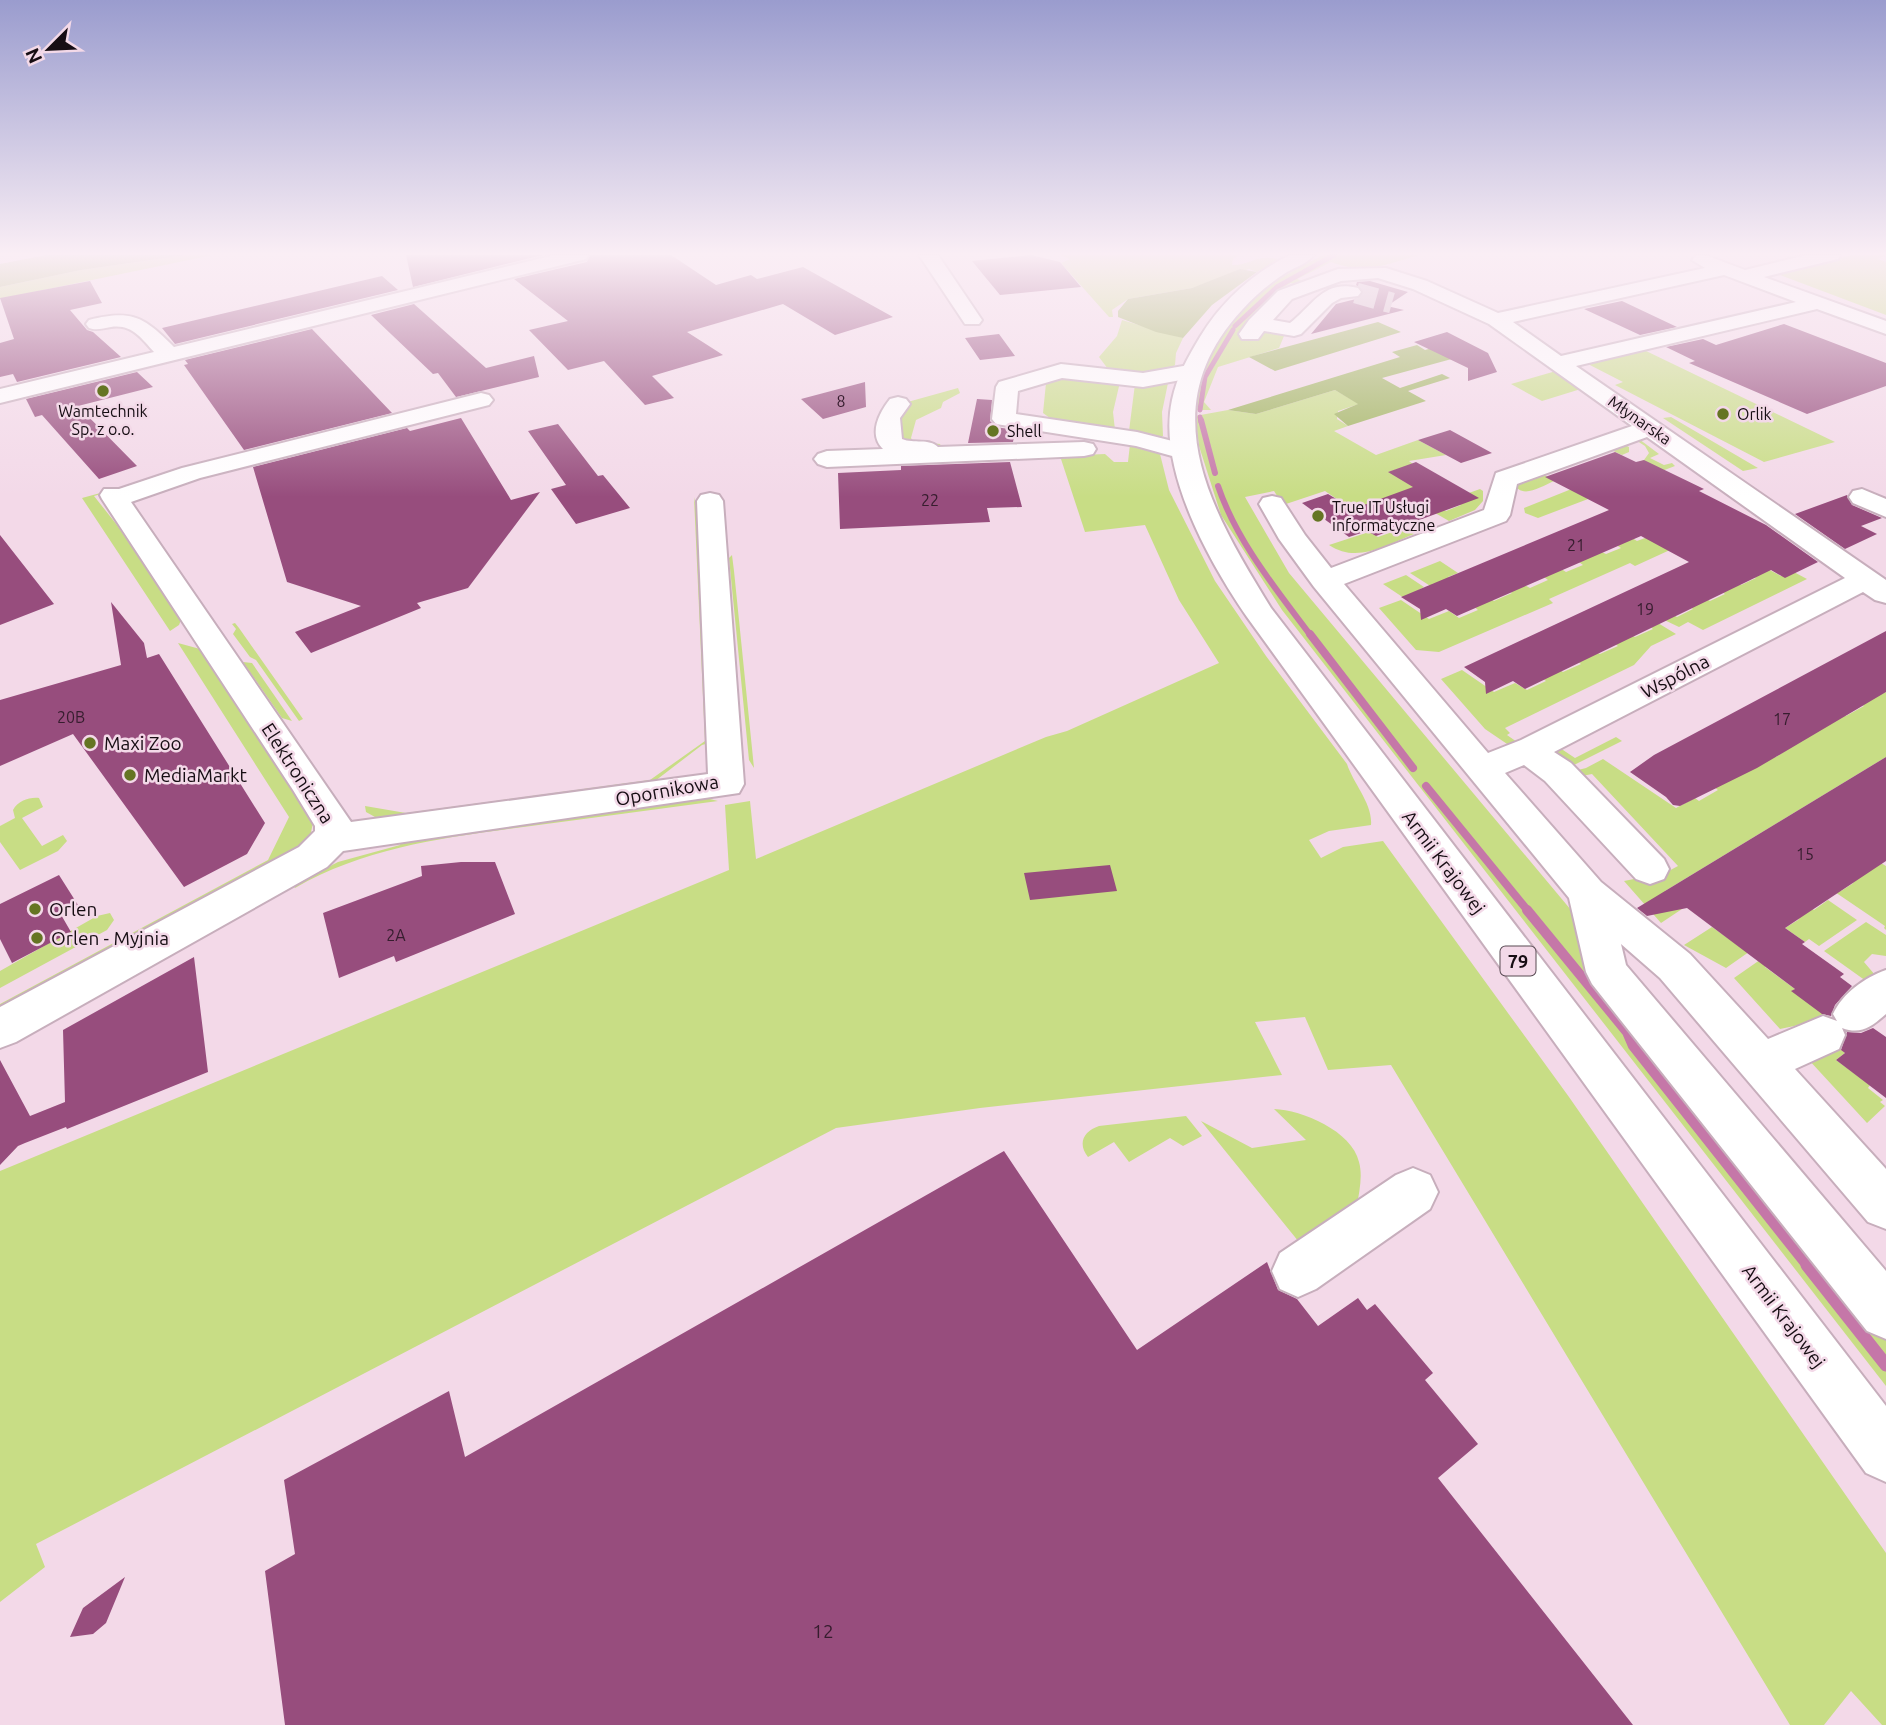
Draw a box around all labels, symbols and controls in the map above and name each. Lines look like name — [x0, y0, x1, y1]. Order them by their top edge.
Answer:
north arrow — [14, 14, 84, 84]
text: N — [21, 45, 46, 67]
marker: Wamtechnik Sp. z o.o. — [95, 383, 111, 399]
house number: 8 — [836, 392, 846, 410]
street label: Młynarska — [1605, 392, 1675, 448]
place label: Wamtechnik Sp. z o.o. — [58, 402, 148, 438]
place label: Orlik — [1737, 405, 1772, 423]
marker: Orlik — [1715, 406, 1731, 422]
place label: Shell — [1007, 422, 1042, 440]
marker: Shell — [985, 423, 1001, 439]
house number: 22 — [921, 491, 939, 509]
place label: True IT Usługi informatyczne — [1332, 498, 1435, 534]
marker: True IT Usługi informatyczne — [1310, 508, 1326, 524]
house number: 21 — [1567, 536, 1585, 554]
house number: 19 — [1636, 600, 1654, 618]
street label: Wspólna — [1637, 650, 1713, 702]
house number: 20B — [57, 708, 85, 726]
house number: 17 — [1773, 710, 1791, 728]
street label: Elektroniczna — [257, 719, 339, 827]
place label: Maxi Zoo — [104, 732, 182, 754]
marker: Maxi Zoo — [82, 735, 98, 751]
place label: MediaMarkt — [144, 764, 248, 786]
marker: MediaMarkt — [122, 767, 138, 783]
street label: Opornikowa — [614, 770, 720, 810]
street label: Armii Krajowej — [1398, 806, 1490, 918]
house number: 15 — [1796, 845, 1814, 863]
place label: Orlen — [49, 898, 97, 920]
marker: Orlen — [27, 901, 43, 917]
house number: 2A — [386, 926, 406, 944]
place label: Orlen - Myjnia — [51, 927, 169, 949]
marker: Orlen - Myjnia — [29, 930, 45, 946]
road number: 79 — [1500, 946, 1536, 976]
street label: Armii Krajowej — [1738, 1260, 1830, 1372]
house number: 12 — [812, 1620, 834, 1642]

